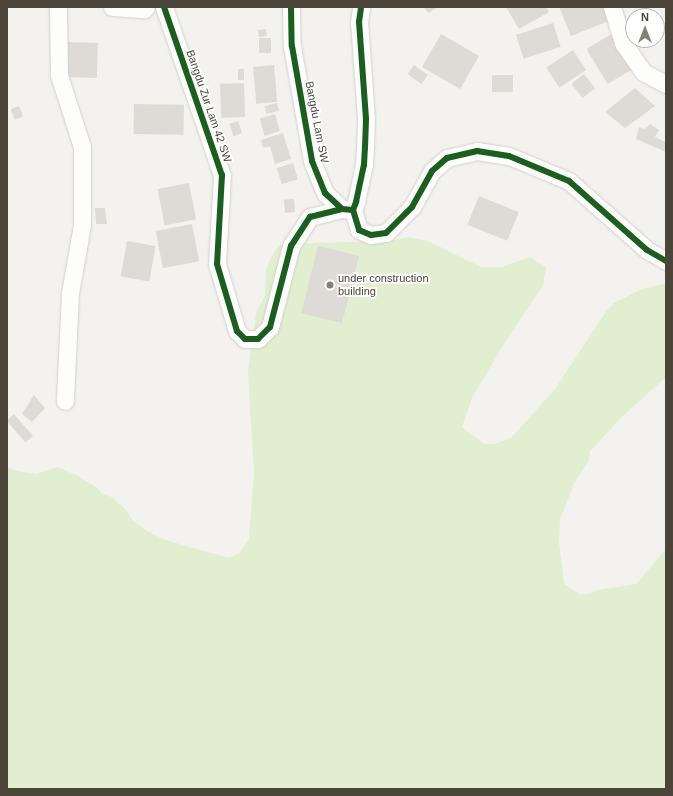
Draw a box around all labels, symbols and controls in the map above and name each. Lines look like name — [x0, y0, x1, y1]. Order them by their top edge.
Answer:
north arrow — [625, 8, 665, 48]
text: N — [641, 11, 649, 23]
street label: Bangdu Zur Lam 42 SW — [184, 48, 234, 164]
street label: Bangdu Lam SW — [303, 80, 331, 164]
place label: under construction building — [338, 272, 428, 298]
marker: under construction building — [325, 280, 335, 290]

